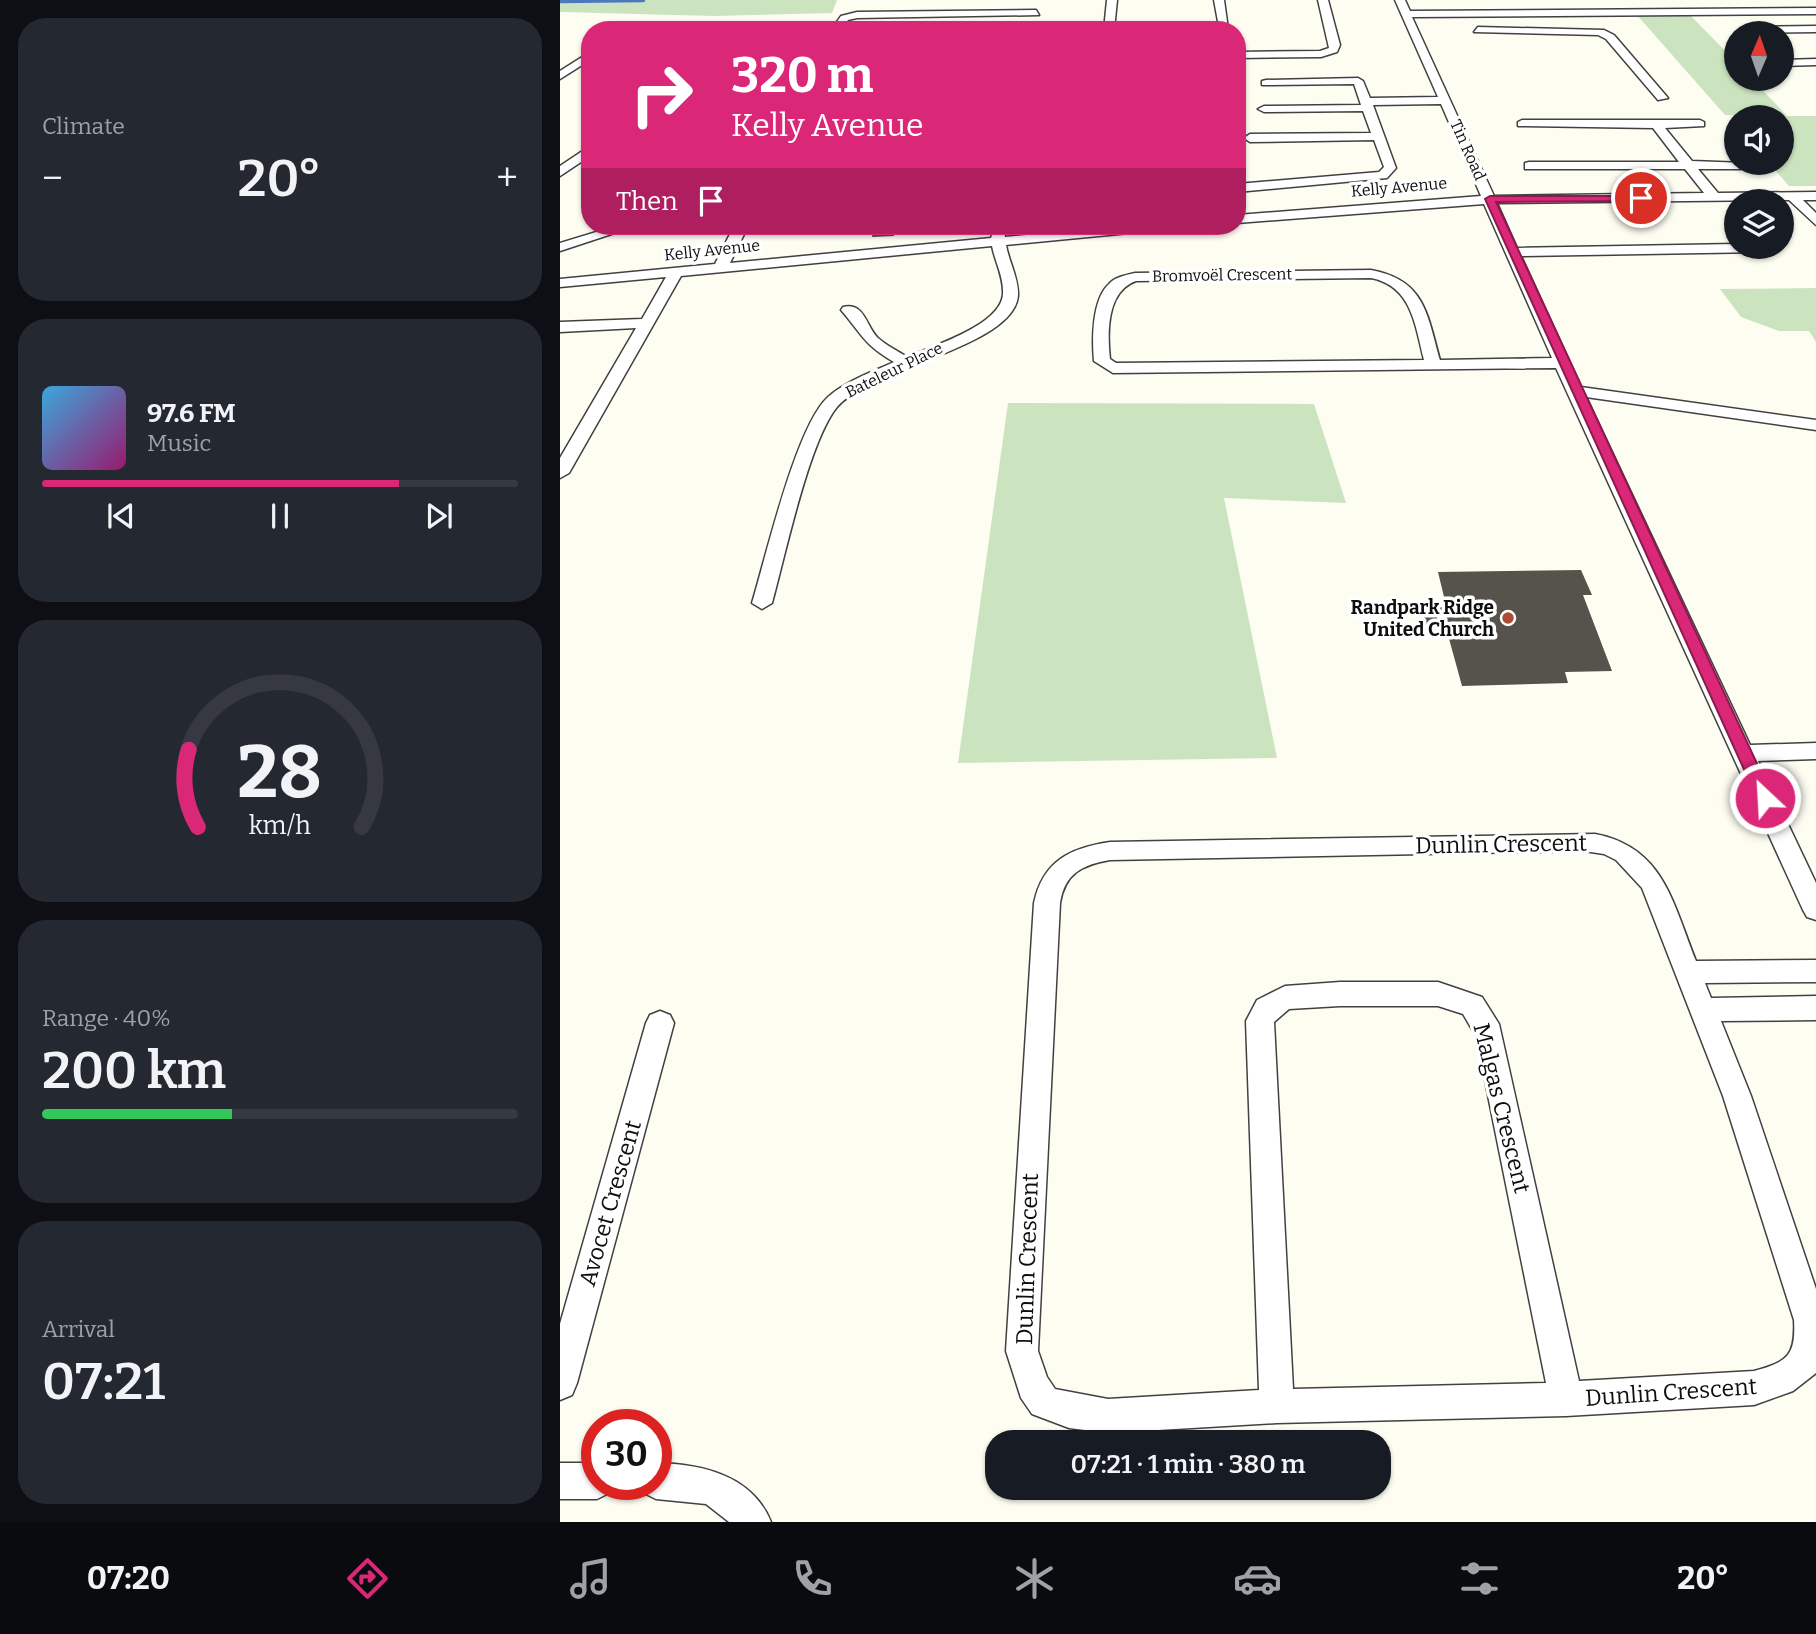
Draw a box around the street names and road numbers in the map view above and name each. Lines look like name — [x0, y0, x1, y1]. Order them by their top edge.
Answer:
street label: Tin Road — [1446, 117, 1490, 184]
street label: Kelly Avenue — [1350, 173, 1448, 201]
street label: Kelly Avenue — [663, 236, 761, 264]
street label: Bromvoël Crescent — [1152, 264, 1292, 286]
street label: Bateleur Place — [842, 338, 946, 402]
street label: Dunlin Crescent — [1415, 829, 1587, 859]
street label: Malgas Crescent — [1467, 1020, 1537, 1196]
street label: Avocet Crescent — [573, 1117, 647, 1289]
street label: Dunlin Crescent — [1010, 1173, 1044, 1345]
street label: Dunlin Crescent — [1584, 1372, 1758, 1412]

